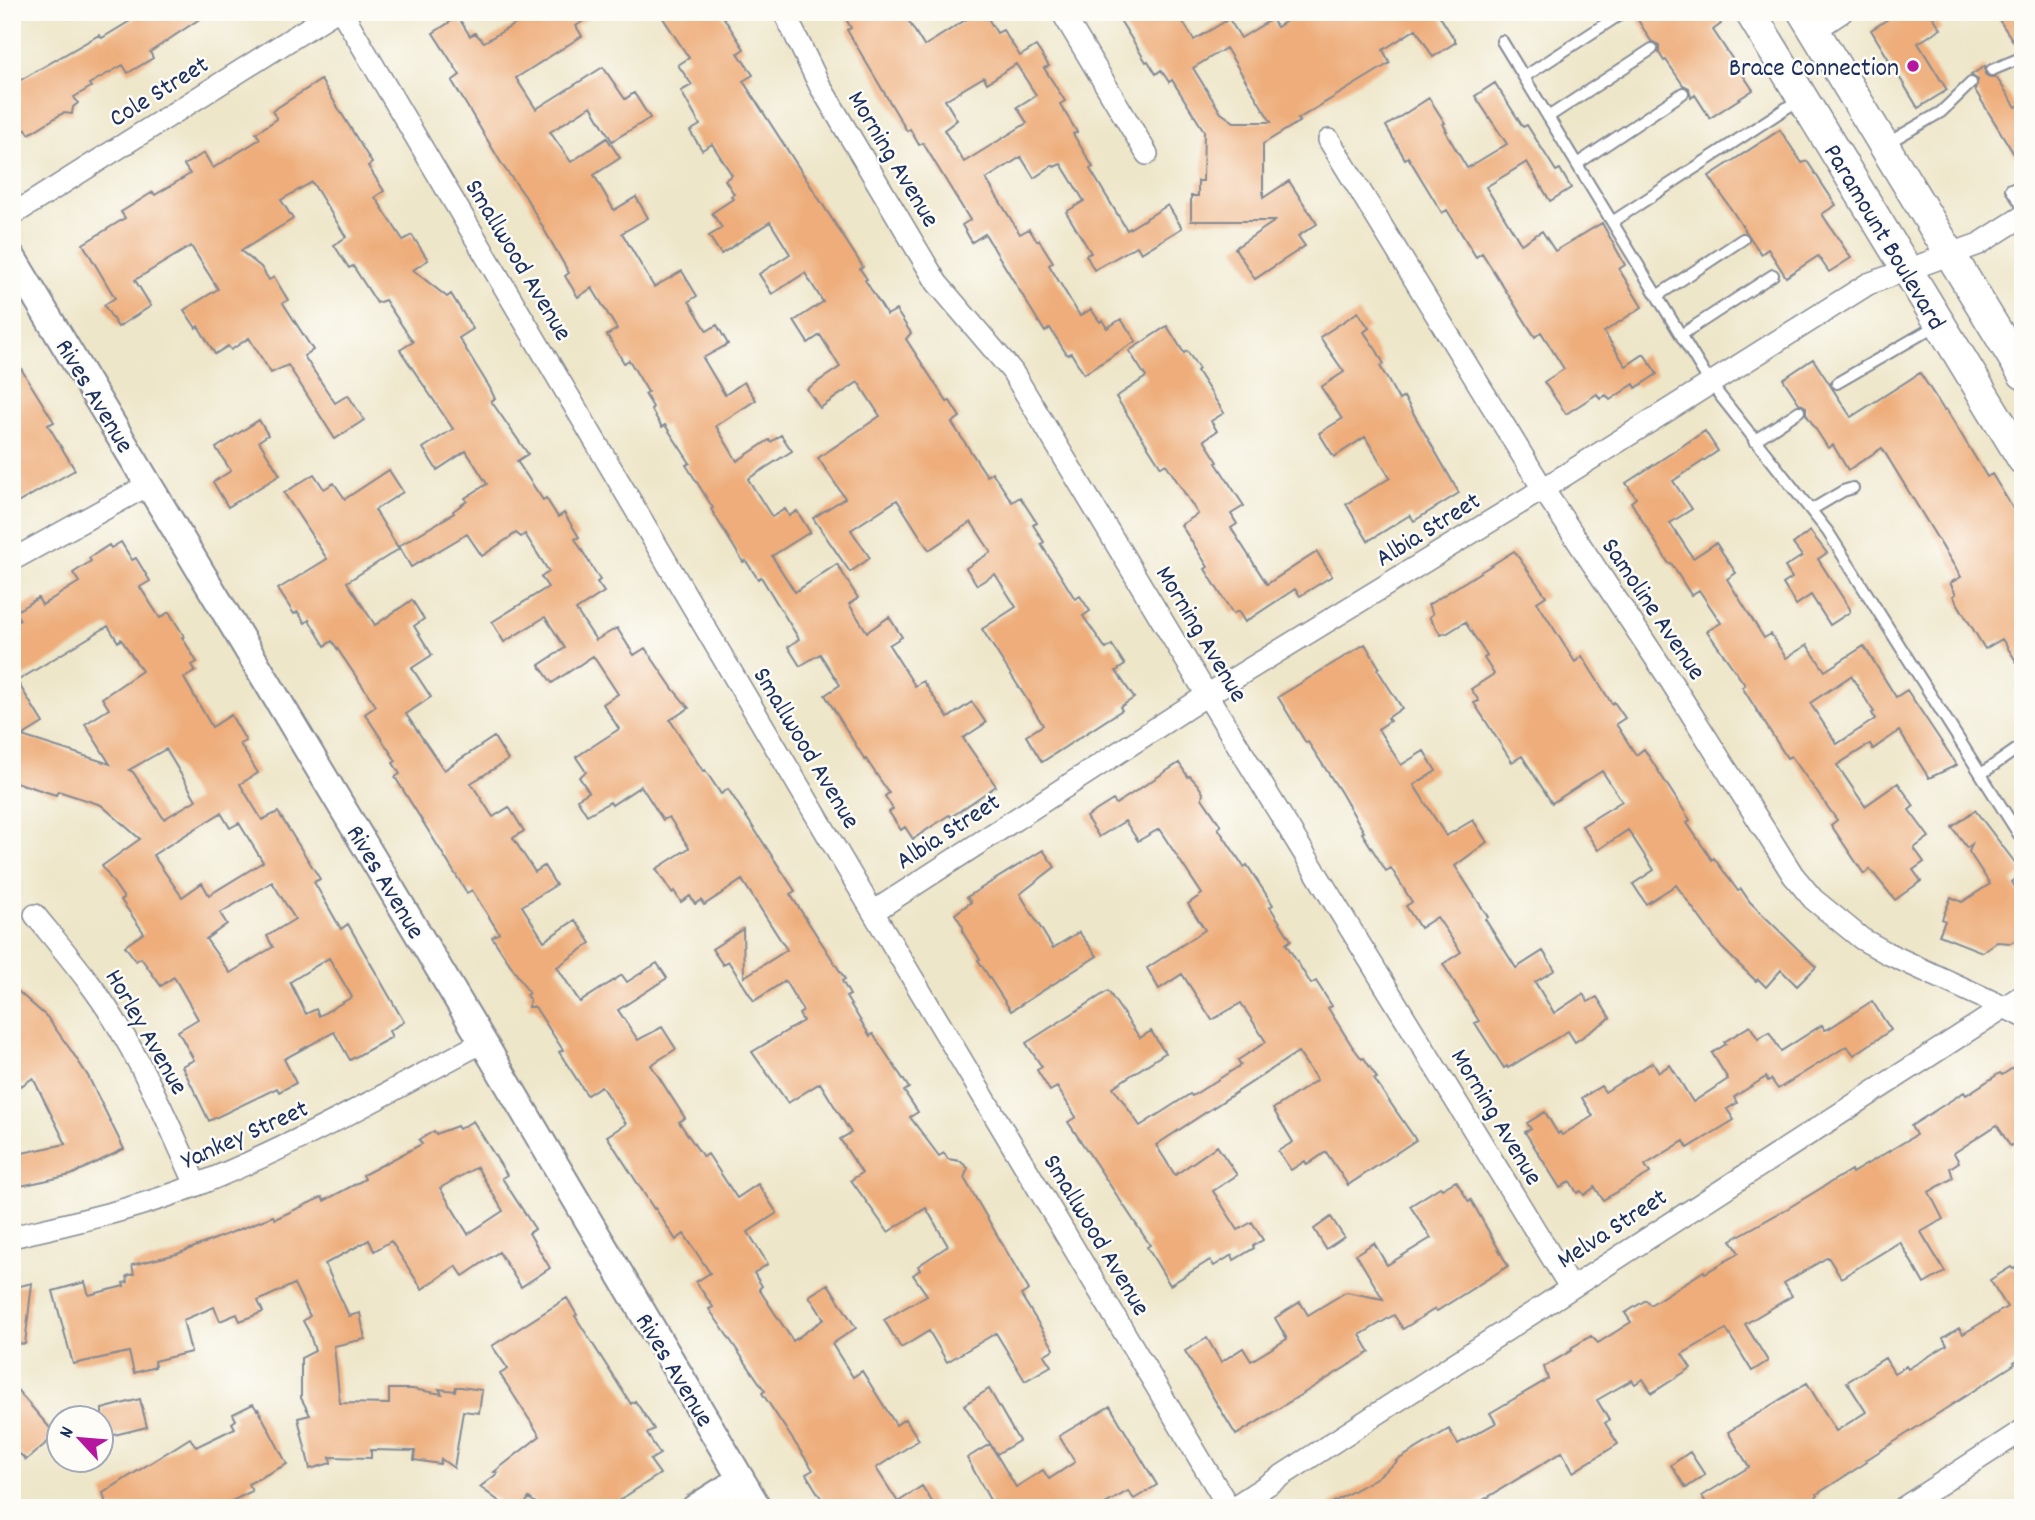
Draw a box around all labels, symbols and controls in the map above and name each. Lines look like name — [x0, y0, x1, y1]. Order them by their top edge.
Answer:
street label: Cole Street — [103, 48, 217, 138]
place label: Brace Connection — [1729, 51, 1899, 88]
marker: Brace Connection — [1905, 58, 1921, 74]
street label: Morning Avenue — [837, 84, 947, 235]
street label: Paramount Boulevard — [1813, 138, 1953, 338]
street label: Smallwood Avenue — [454, 173, 580, 349]
street label: Rives Avenue — [44, 333, 142, 461]
street label: Albia Street — [1369, 484, 1489, 578]
street label: Samoline Avenue — [1591, 531, 1713, 689]
street label: Morning Avenue — [1145, 559, 1255, 710]
street label: Smallwood Avenue — [742, 661, 868, 837]
street label: Albia Street — [889, 785, 1009, 881]
street label: Rives Avenue — [335, 819, 433, 947]
street label: Horley Avenue — [94, 963, 196, 1103]
street label: Morning Avenue — [1440, 1042, 1550, 1193]
street label: Yankey Street — [176, 1092, 315, 1181]
street label: Smallwood Avenue — [1032, 1148, 1158, 1324]
street label: Melva Street — [1550, 1180, 1676, 1280]
street label: Rives Avenue — [624, 1307, 722, 1435]
north arrow — [46, 1404, 116, 1474]
text: N — [54, 1423, 82, 1443]

